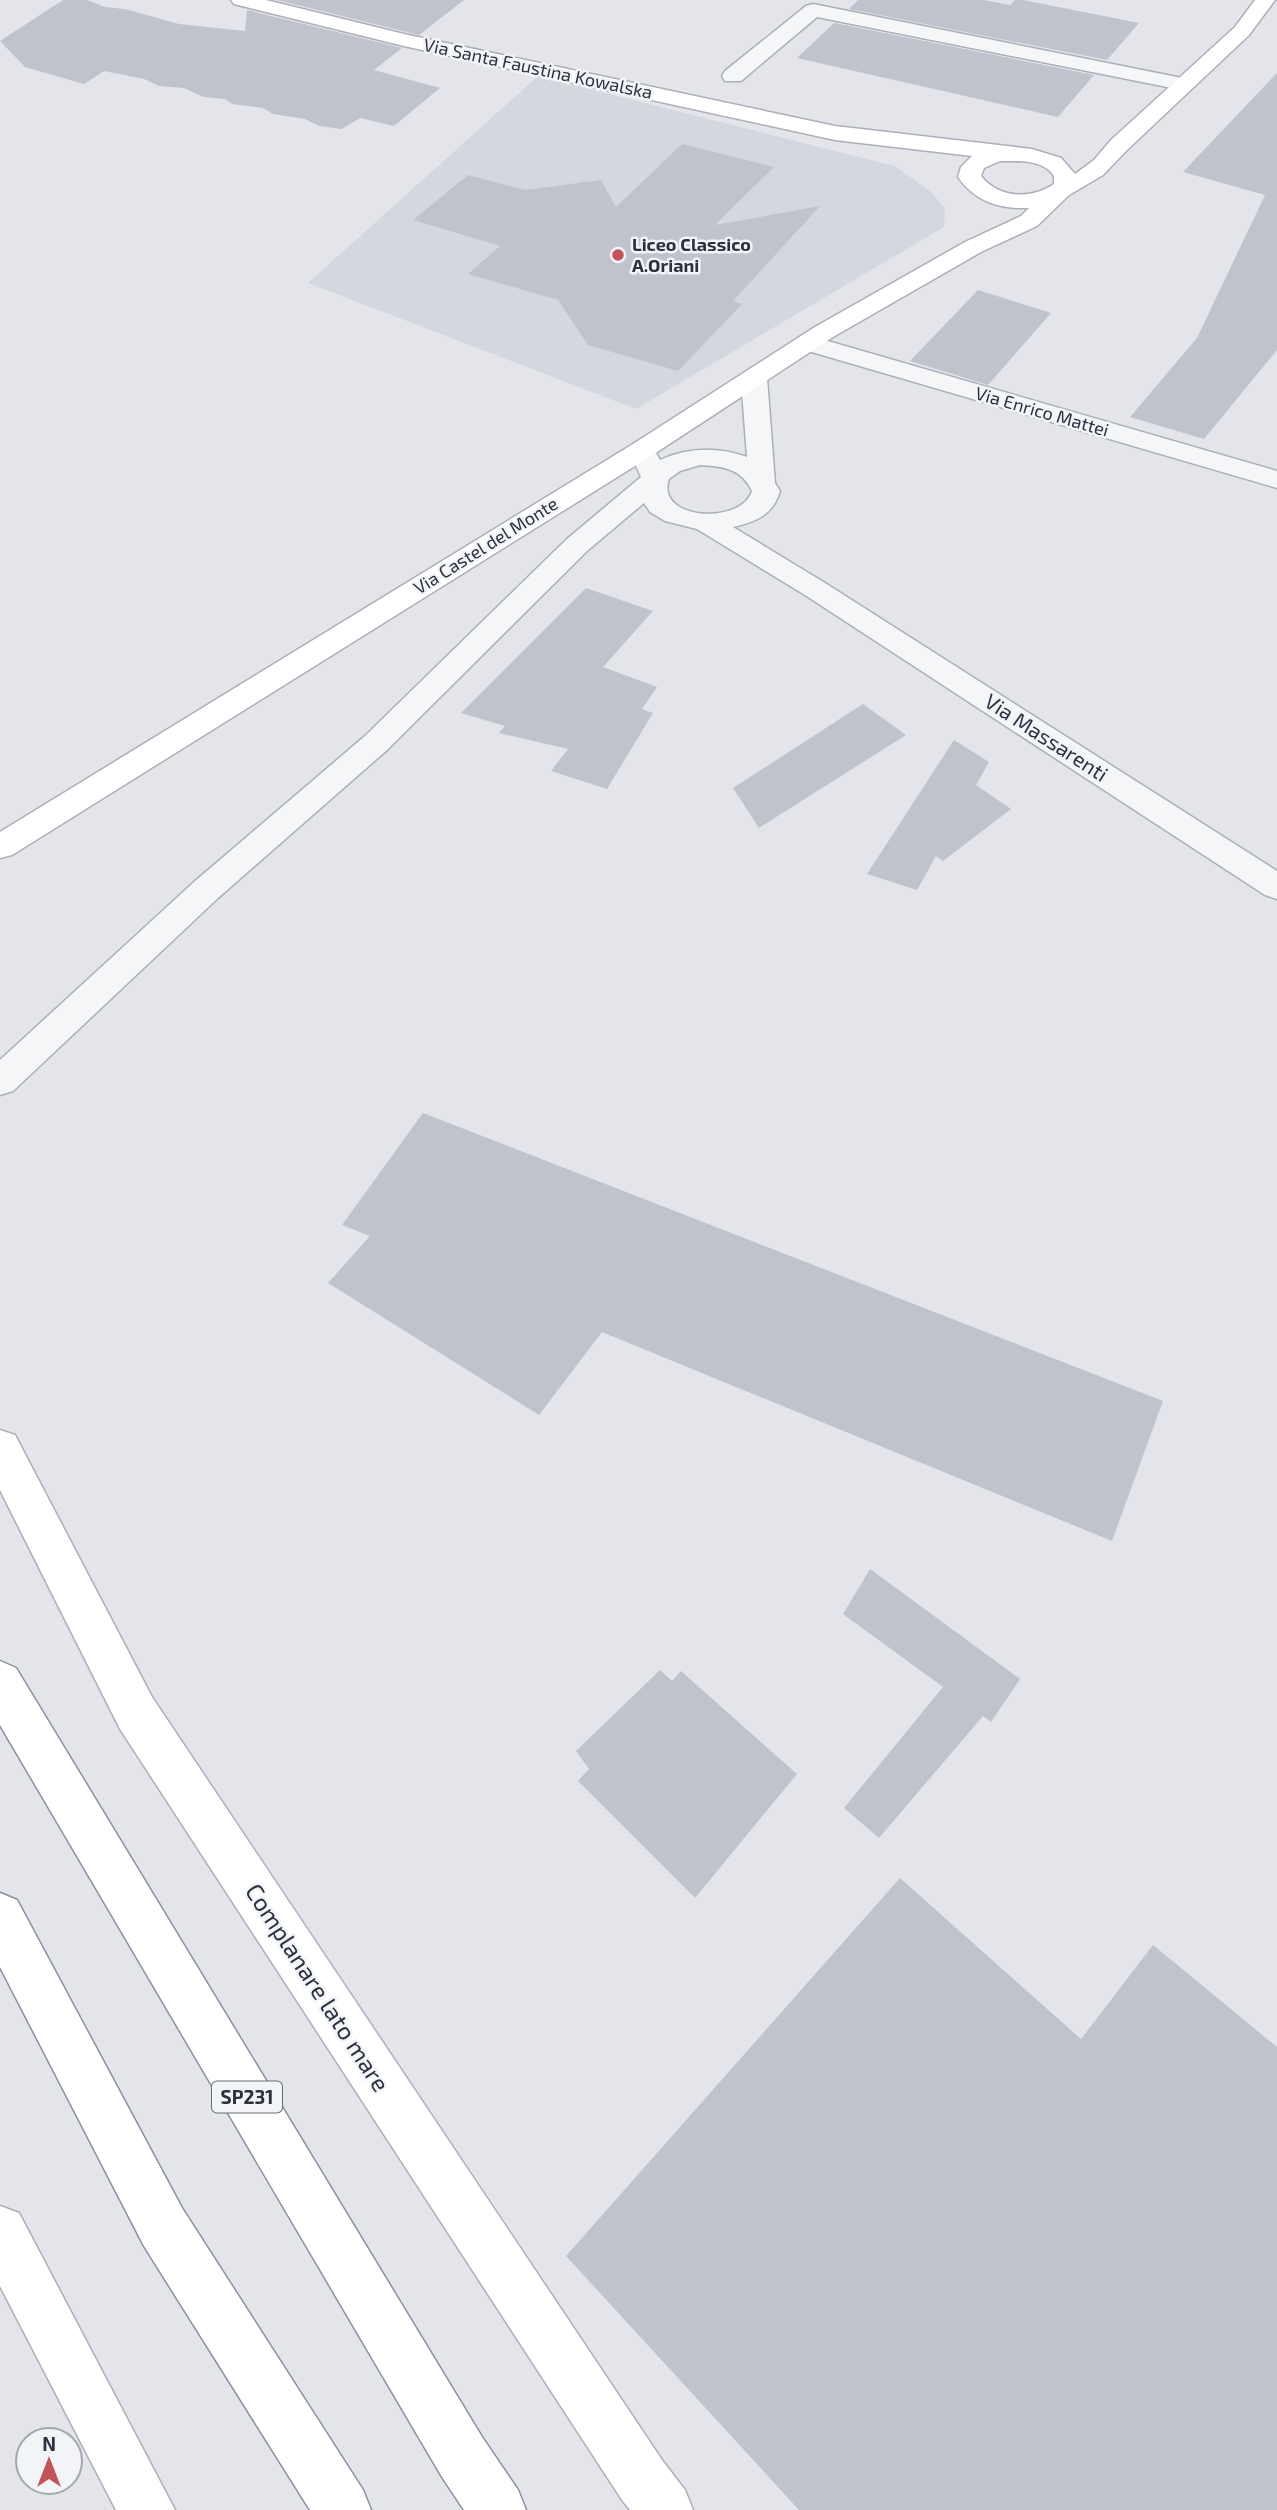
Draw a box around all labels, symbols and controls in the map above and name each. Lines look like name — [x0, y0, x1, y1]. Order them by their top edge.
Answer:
street label: Via Santa Faustina Kowalska — [422, 33, 655, 103]
place label: Liceo Classico A.Oriani — [632, 233, 751, 276]
marker: Liceo Classico A.Oriani — [610, 247, 626, 263]
street label: Via Enrico Mattei — [973, 381, 1112, 441]
street label: Via Castel del Monte — [409, 492, 562, 598]
street label: Via Massarenti — [981, 688, 1113, 786]
street label: Complanare lato mare — [240, 1878, 396, 2097]
road number: SP231 — [212, 2082, 282, 2112]
north arrow — [14, 2426, 84, 2496]
text: N — [42, 2432, 56, 2455]

